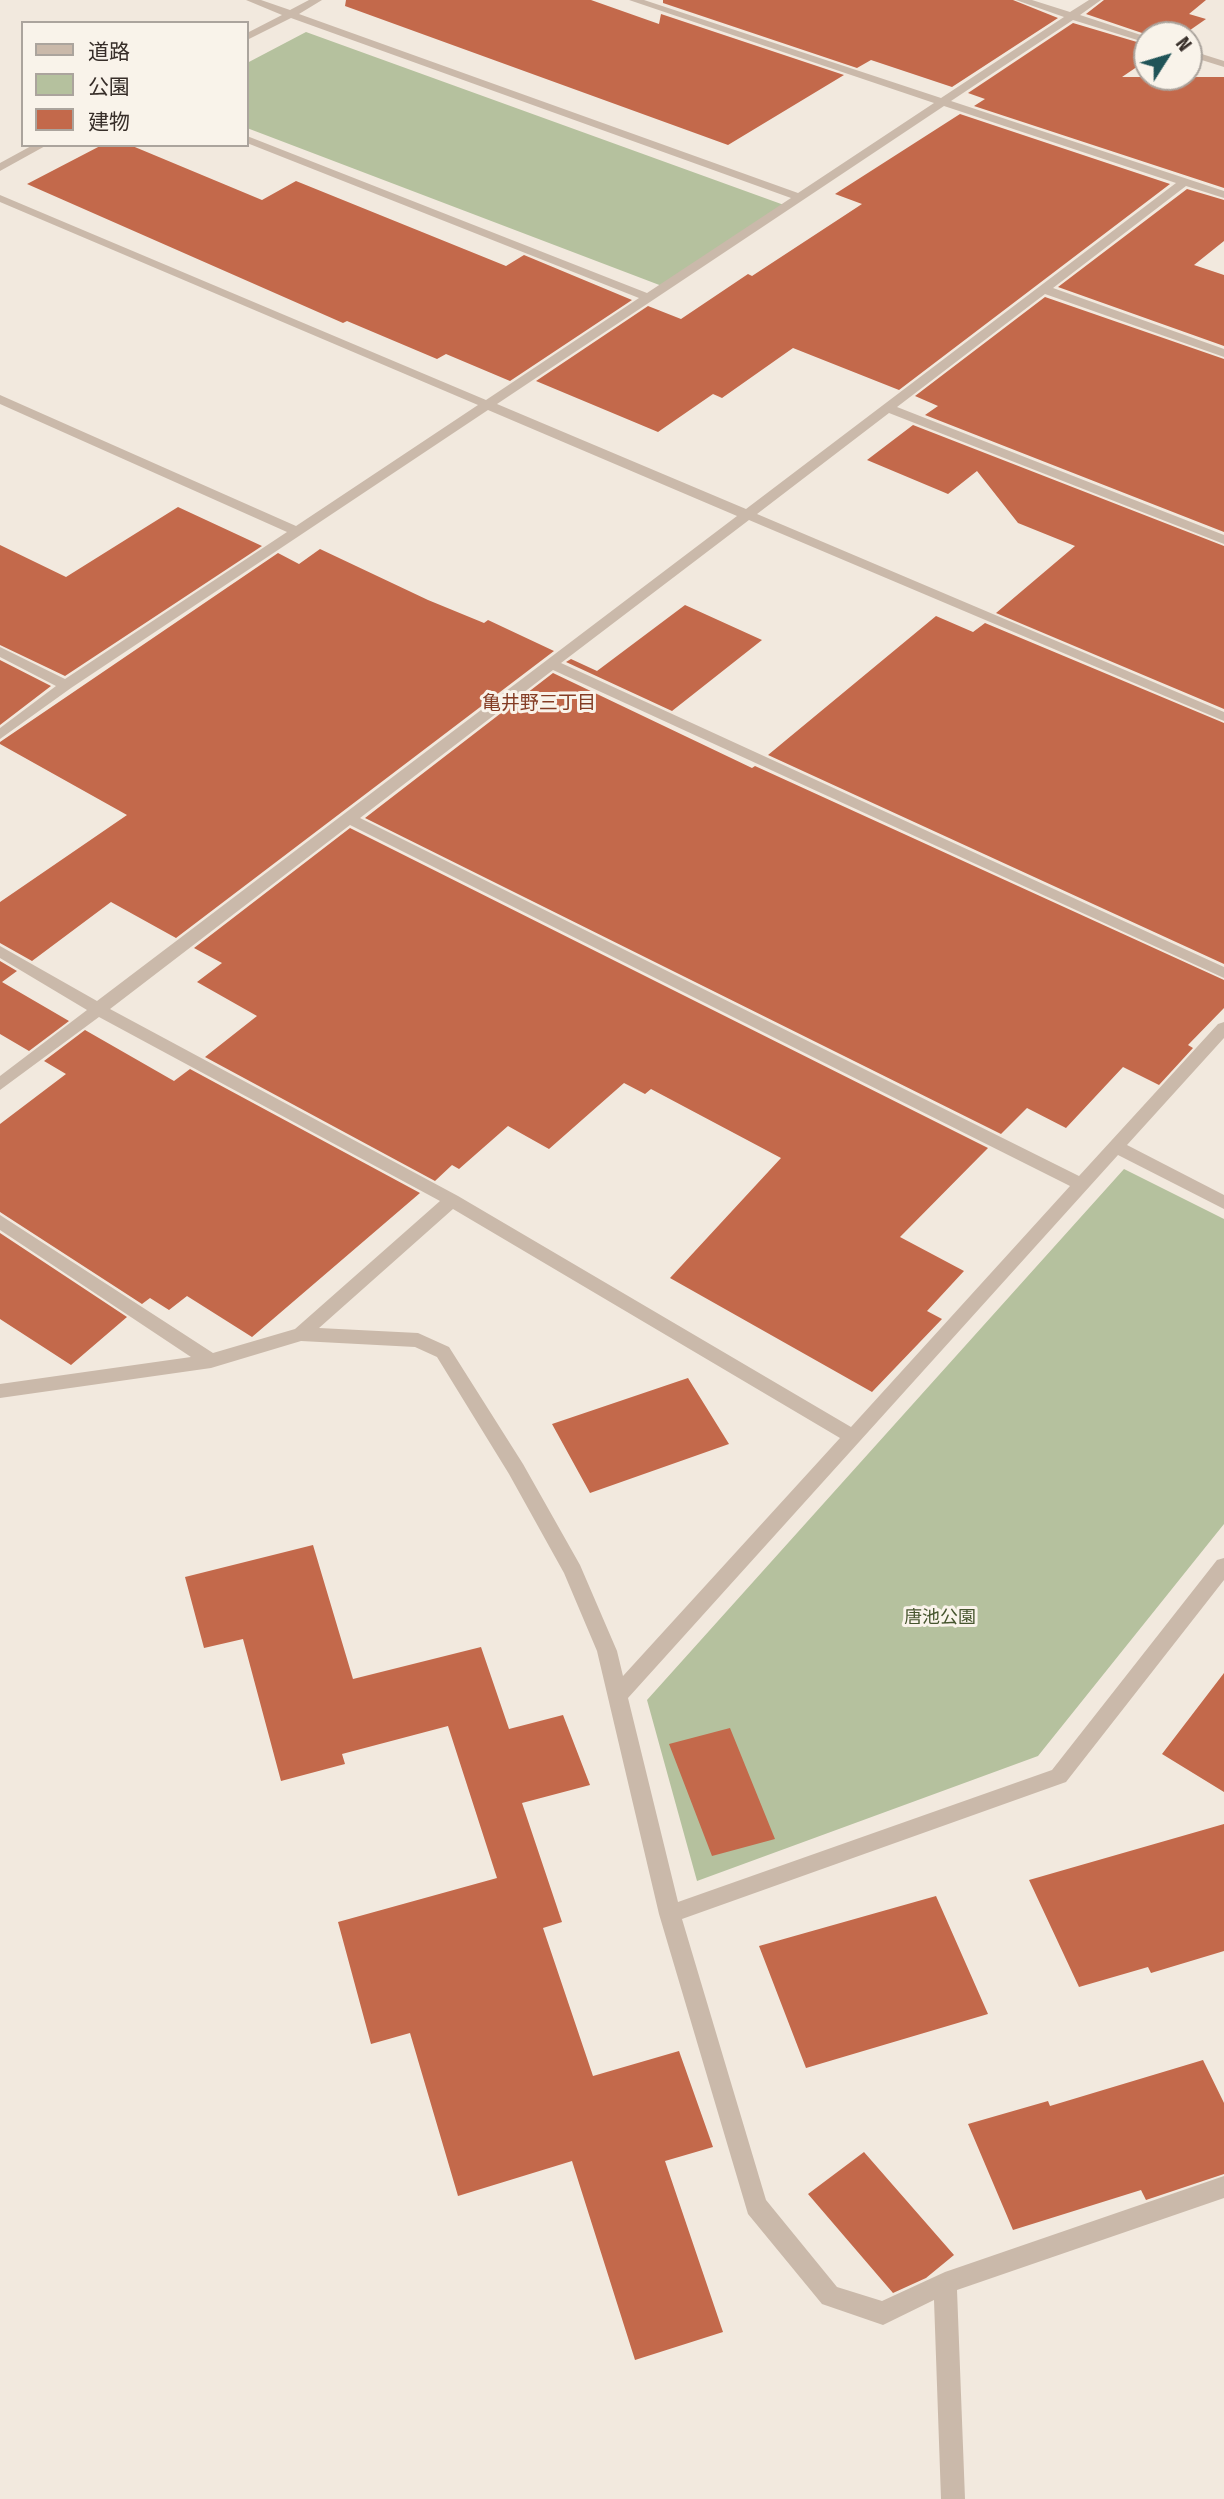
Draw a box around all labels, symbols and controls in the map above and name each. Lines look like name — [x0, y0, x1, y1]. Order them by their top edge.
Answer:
legend — [21, 21, 248, 147]
north arrow — [1133, 21, 1203, 91]
text: N — [1171, 33, 1196, 56]
text: 道路 — [88, 39, 130, 65]
text: 公園 — [88, 74, 130, 100]
text: 建物 — [88, 109, 130, 135]
district label: 亀井野三丁目 — [482, 693, 596, 715]
park label: 唐池公園 — [904, 1607, 976, 1629]

